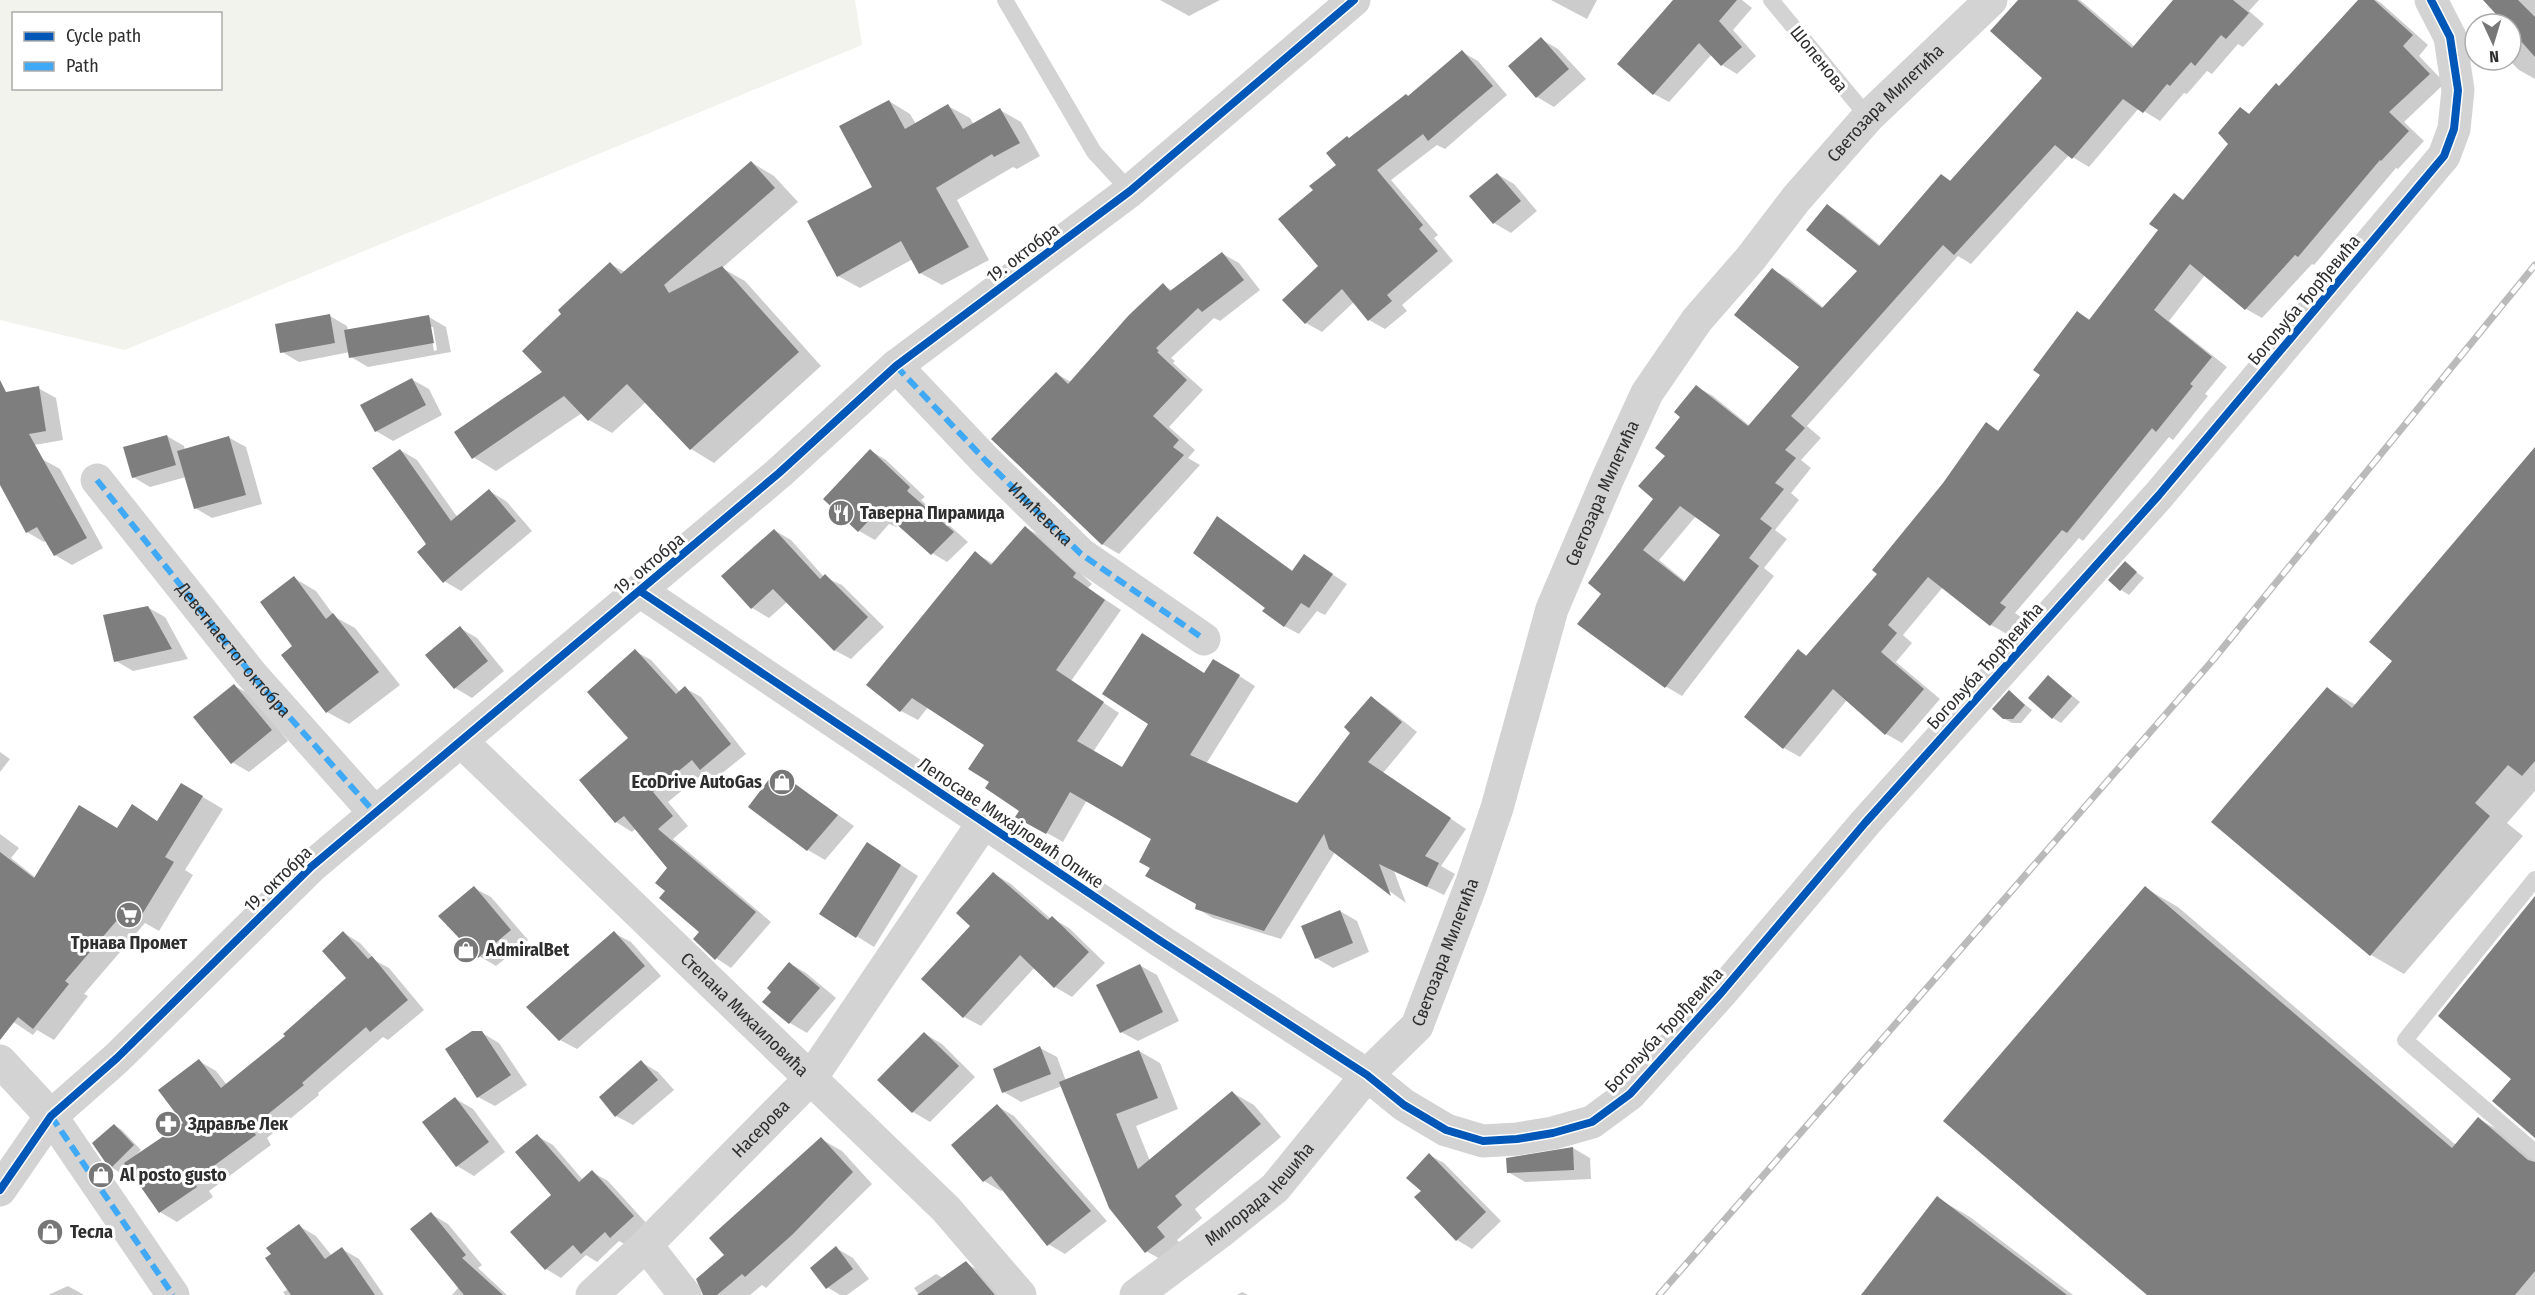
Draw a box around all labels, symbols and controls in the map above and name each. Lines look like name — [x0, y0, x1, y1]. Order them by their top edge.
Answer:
legend — [12, 12, 222, 90]
north arrow — [2463, 12, 2523, 72]
street label: Шопенова — [1785, 21, 1853, 97]
text: Cycle path — [66, 25, 141, 47]
street label: Светозара Милетића — [1823, 40, 1949, 167]
text: N — [2489, 47, 2499, 66]
text: Path — [66, 55, 99, 77]
street label: 19. октобра — [982, 218, 1064, 288]
street label: Богољуба Ђорђевића — [2243, 230, 2365, 370]
street label: Светозара Милетића — [1561, 417, 1644, 570]
street label: Илићевска — [1003, 478, 1078, 551]
restaurant icon: Таверна Пирамида — [826, 498, 856, 528]
place label: Таверна Пирамида — [860, 502, 1005, 524]
street label: 19. октобра — [609, 528, 689, 600]
street label: Деветнаестог октобра — [171, 577, 296, 722]
street label: Богољуба Ђорђевића — [1922, 598, 2048, 734]
street label: Лепосаве Михајловић Опике — [914, 753, 1108, 893]
shop icon: EcoDrive AutoGas — [767, 767, 797, 797]
place label: EcoDrive AutoGas — [631, 771, 762, 793]
street label: 19. октобра — [240, 841, 317, 917]
street label: Светозара Милетића — [1407, 875, 1484, 1030]
supermarket icon: Трнава Промет — [114, 900, 144, 930]
place label: Трнава Промет — [71, 932, 187, 954]
shop icon: AdmiralBet — [451, 935, 481, 965]
place label: AdmiralBet — [485, 939, 570, 961]
street label: Степана Михаиловића — [676, 948, 813, 1081]
street label: Богољуба Ђорђевића — [1600, 963, 1728, 1097]
street label: Насерова — [727, 1095, 794, 1162]
pharmacy icon: Здравље Лек — [153, 1109, 183, 1139]
place label: Здравље Лек — [187, 1113, 289, 1135]
street label: Милорада Нешића — [1200, 1138, 1319, 1251]
shop icon: Al posto gusto — [86, 1160, 116, 1190]
place label: Al posto gusto — [119, 1164, 227, 1186]
shop icon: Тесла — [35, 1217, 65, 1247]
place label: Тесла — [70, 1221, 113, 1243]

